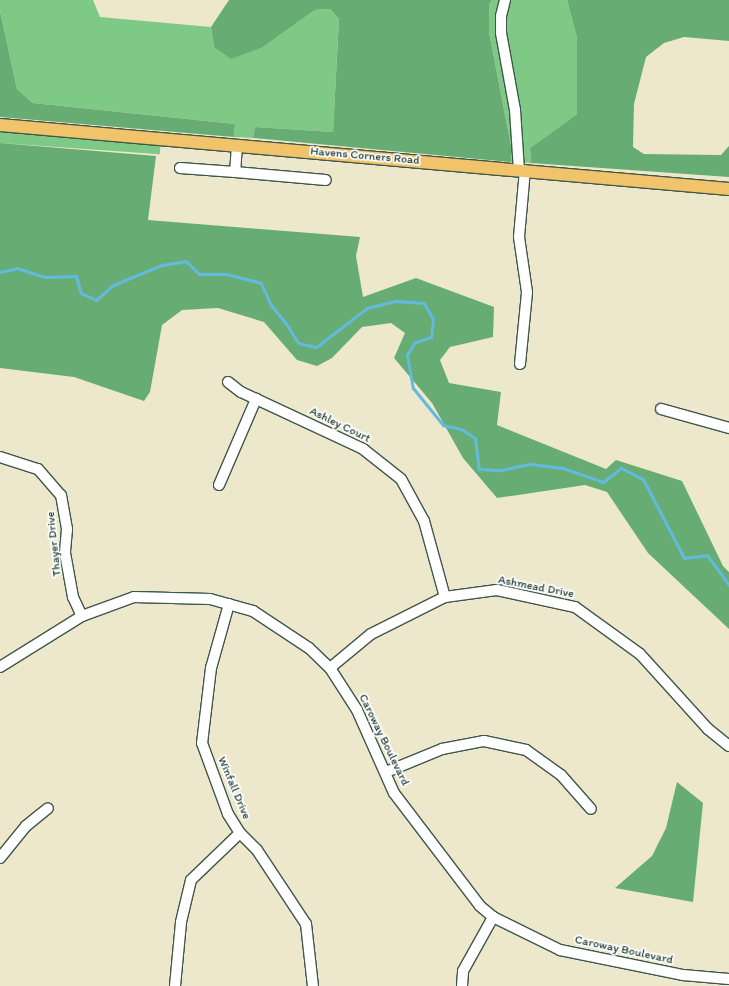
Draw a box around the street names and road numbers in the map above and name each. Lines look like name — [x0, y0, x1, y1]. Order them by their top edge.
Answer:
street label: Havens Corners Road — [310, 144, 420, 168]
street label: Ashley Court — [307, 404, 373, 446]
street label: Thayer Drive — [43, 511, 65, 577]
street label: Ashmead Drive — [497, 573, 575, 601]
street label: Caroway Boulevard — [356, 692, 412, 788]
street label: Winfall Drive — [214, 754, 254, 822]
street label: Caroway Boulevard — [573, 933, 675, 967]

